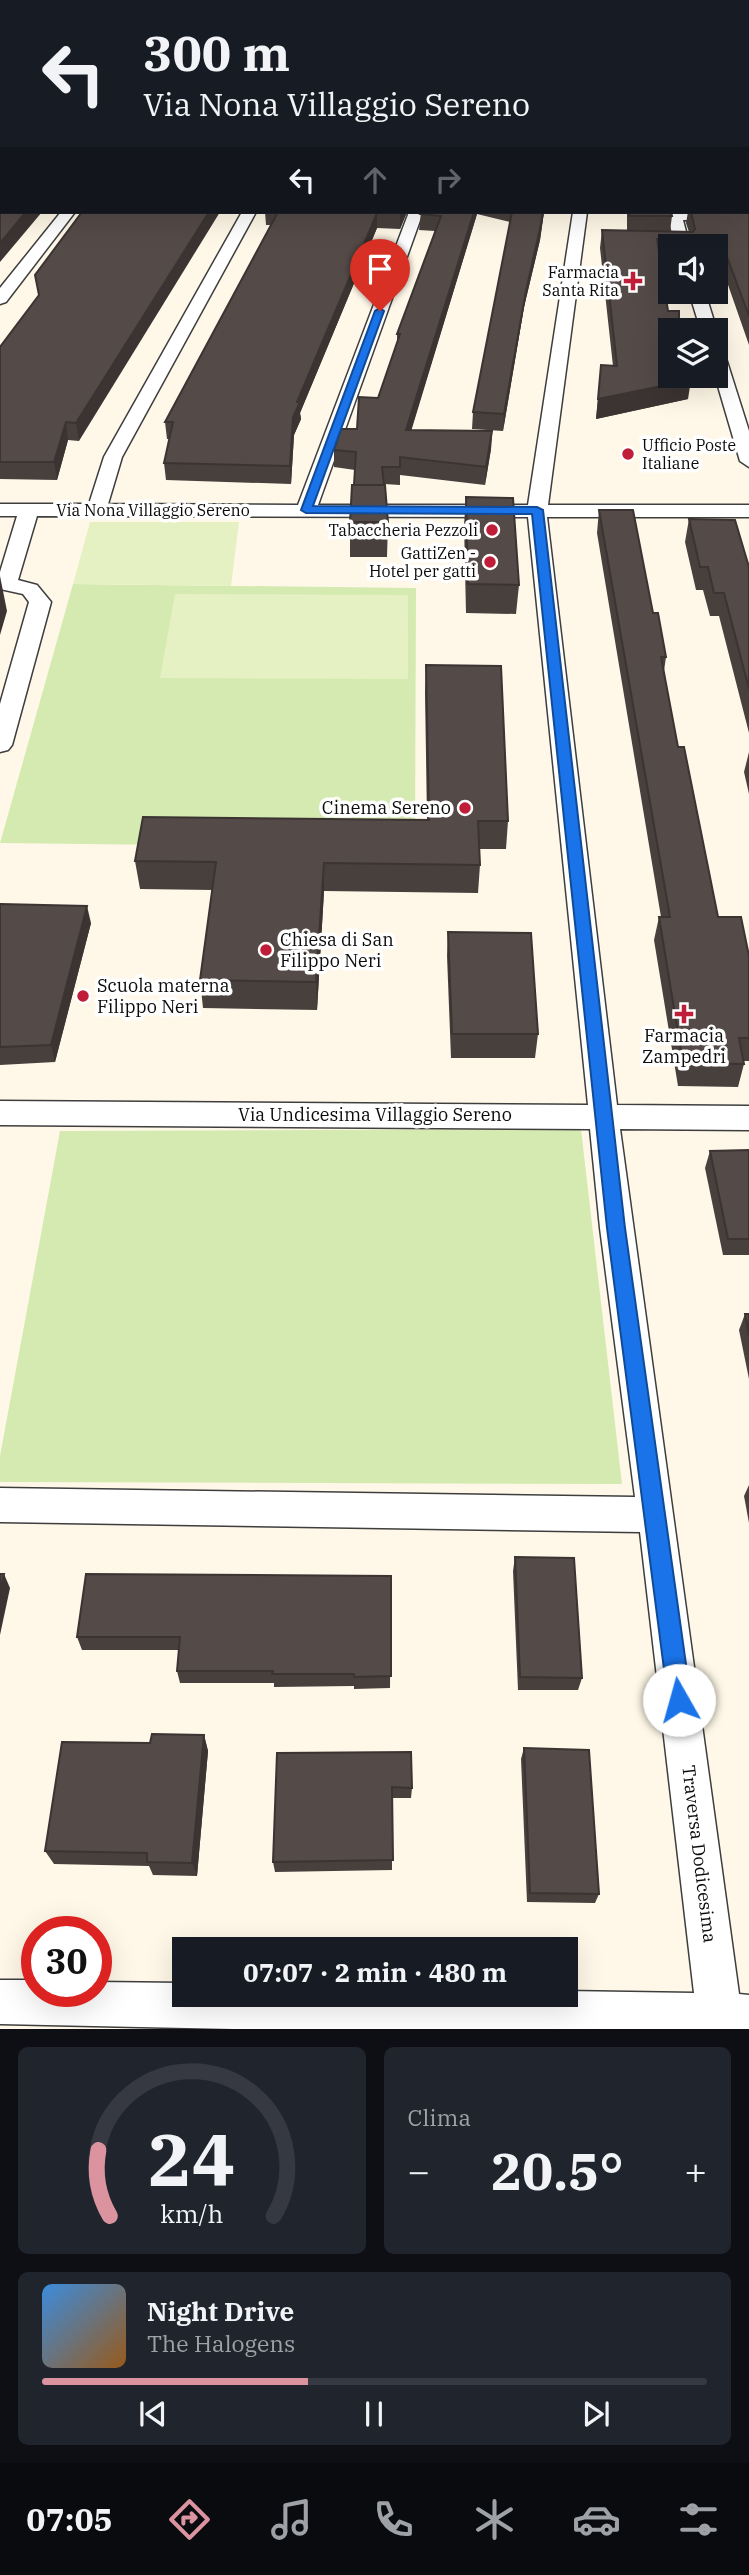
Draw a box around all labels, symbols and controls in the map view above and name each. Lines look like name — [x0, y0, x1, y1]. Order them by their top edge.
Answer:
text: 300 m — [143, 21, 290, 84]
icon: left — [28, 28, 119, 119]
text: Via Nona Villaggio Sereno — [143, 83, 530, 125]
icon: left — [283, 161, 321, 199]
icon: ahead — [356, 161, 394, 199]
icon: right — [429, 161, 467, 199]
map controls — [658, 234, 728, 388]
button: sound — [658, 234, 728, 304]
pin — [350, 239, 410, 311]
icon: arrive — [361, 250, 399, 288]
place label: Farmacia Santa Rita — [542, 262, 619, 300]
marker: Farmacia Santa Rita — [625, 273, 641, 289]
button: layers — [658, 318, 728, 388]
place label: Ufficio Poste Italiane — [642, 435, 736, 473]
marker: Ufficio Poste Italiane — [620, 446, 636, 462]
street label: Via Nona Villaggio Sereno — [56, 500, 250, 520]
place label: Tabaccheria Pezzoli — [329, 520, 478, 540]
marker: Tabaccheria Pezzoli — [484, 522, 500, 538]
place label: GattiZen - Hotel per gatti — [369, 543, 476, 581]
marker: GattiZen - Hotel per gatti — [482, 554, 498, 570]
place label: Cinema Sereno — [322, 796, 451, 819]
marker: Cinema Sereno — [457, 800, 473, 816]
place label: Chiesa di San Filippo Neri — [280, 928, 394, 972]
marker: Chiesa di San Filippo Neri — [258, 942, 274, 958]
place label: Scuola materna Filippo Neri — [97, 974, 230, 1018]
marker: Scuola materna Filippo Neri — [75, 988, 91, 1004]
marker: Farmacia Zampedri — [676, 1006, 692, 1022]
place label: Farmacia Zampedri — [642, 1024, 726, 1068]
street label: Via Undicesima Villaggio Sereno — [238, 1103, 512, 1126]
position arrow — [642, 1663, 716, 1737]
street label: Traversa Dodicesima — [677, 1764, 722, 1944]
speed limit sign: 30 — [21, 1916, 112, 2007]
text: 07:07 · 2 min · 480 m — [243, 1955, 507, 1989]
text: Clima — [408, 2102, 471, 2132]
text: 24 — [148, 2112, 235, 2207]
text: 20.5° — [491, 2137, 624, 2204]
text: − — [408, 2146, 430, 2195]
text: + — [684, 2146, 707, 2195]
text: km/h — [160, 2197, 223, 2230]
text: Night Drive — [147, 2294, 294, 2328]
text: The Halogens — [147, 2328, 295, 2358]
icon: previous — [134, 2395, 172, 2433]
icon: pause — [355, 2395, 393, 2433]
icon: next — [577, 2395, 615, 2433]
icon: directions — [165, 2495, 214, 2544]
icon: music — [267, 2495, 316, 2544]
icon: phone — [369, 2495, 418, 2544]
icon: climate — [470, 2495, 519, 2544]
icon: car — [572, 2495, 621, 2544]
icon: filters — [674, 2495, 723, 2544]
text: 07:05 — [26, 2498, 113, 2540]

